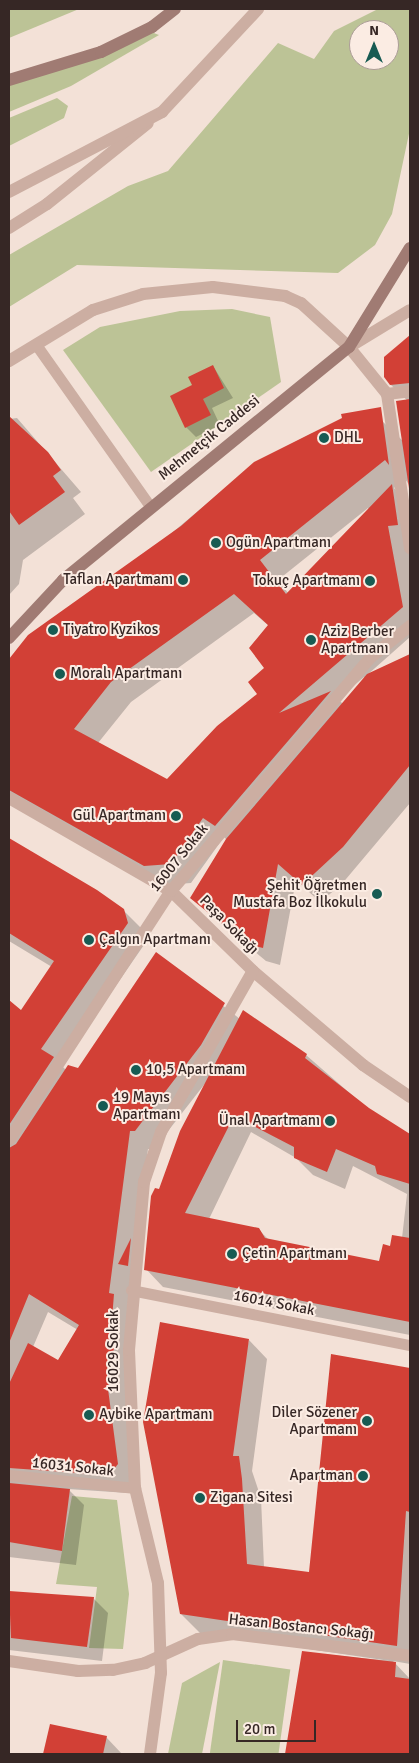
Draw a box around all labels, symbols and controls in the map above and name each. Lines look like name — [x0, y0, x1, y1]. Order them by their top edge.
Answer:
north arrow — [349, 20, 399, 70]
text: N — [369, 22, 379, 39]
street label: Mehmetçik Caddesi — [155, 392, 263, 484]
place label: DHL — [334, 429, 362, 447]
marker: DHL — [318, 432, 330, 444]
place label: Ogün Apartmanı — [226, 534, 331, 552]
marker: Ogün Apartmanı — [210, 537, 222, 549]
place label: Taflan Apartmanı — [63, 571, 173, 589]
place label: Tokuç Apartmanı — [253, 572, 360, 590]
marker: Taflan Apartmanı — [177, 574, 189, 586]
marker: Tokuç Apartmanı — [364, 575, 376, 587]
place label: Tiyatro Kyzikos — [63, 621, 158, 639]
place label: Aziz Berber Apartmanı — [321, 622, 394, 657]
marker: Tiyatro Kyzikos — [47, 624, 59, 636]
marker: Aziz Berber Apartmanı — [305, 634, 317, 646]
place label: Moralı Apartmanı — [70, 665, 182, 683]
marker: Moralı Apartmanı — [54, 668, 66, 680]
place label: Gül Apartmanı — [73, 807, 166, 825]
marker: Gül Apartmanı — [170, 810, 182, 822]
street label: 16007 Sokak — [146, 820, 212, 896]
place label: Şehit Öğretmen Mustafa Boz İlkokulu — [233, 876, 367, 911]
marker: Şehit Öğretmen Mustafa Boz İlkokulu — [371, 888, 383, 900]
street label: Paşa Sokağı — [196, 892, 262, 958]
place label: Çalgın Apartmanı — [99, 931, 211, 949]
marker: Çalgın Apartmanı — [83, 934, 95, 946]
place label: 10,5 Apartmanı — [146, 1061, 245, 1079]
marker: 10,5 Apartmanı — [130, 1064, 142, 1076]
place label: 19 Mayıs Apartmanı — [113, 1088, 181, 1123]
marker: 19 Mayıs Apartmanı — [97, 1100, 109, 1112]
place label: Ünal Apartmanı — [219, 1112, 320, 1130]
marker: Ünal Apartmanı — [324, 1115, 336, 1127]
place label: Çetin Apartmanı — [242, 1245, 347, 1263]
marker: Çetin Apartmanı — [226, 1248, 238, 1260]
street label: 16014 Sokak — [232, 1286, 316, 1320]
street label: 16029 Sokak — [105, 1310, 123, 1392]
place label: Diler Sözener Apartmanı — [272, 1403, 357, 1438]
place label: Aybike Apartmanı — [99, 1406, 213, 1424]
marker: Aybike Apartmanı — [83, 1409, 95, 1421]
marker: Diler Sözener Apartmanı — [361, 1415, 373, 1427]
street label: 16031 Sokak — [31, 1454, 115, 1480]
place label: Apartman — [289, 1467, 353, 1485]
marker: Apartman — [357, 1470, 369, 1482]
place label: Zigana Sitesi — [210, 1489, 293, 1507]
marker: Zigana Sitesi — [194, 1492, 206, 1504]
street label: Hasan Bostancı Sokağı — [228, 1610, 374, 1644]
scale bar — [239, 1710, 319, 1742]
text: 20 m — [244, 1720, 275, 1738]

